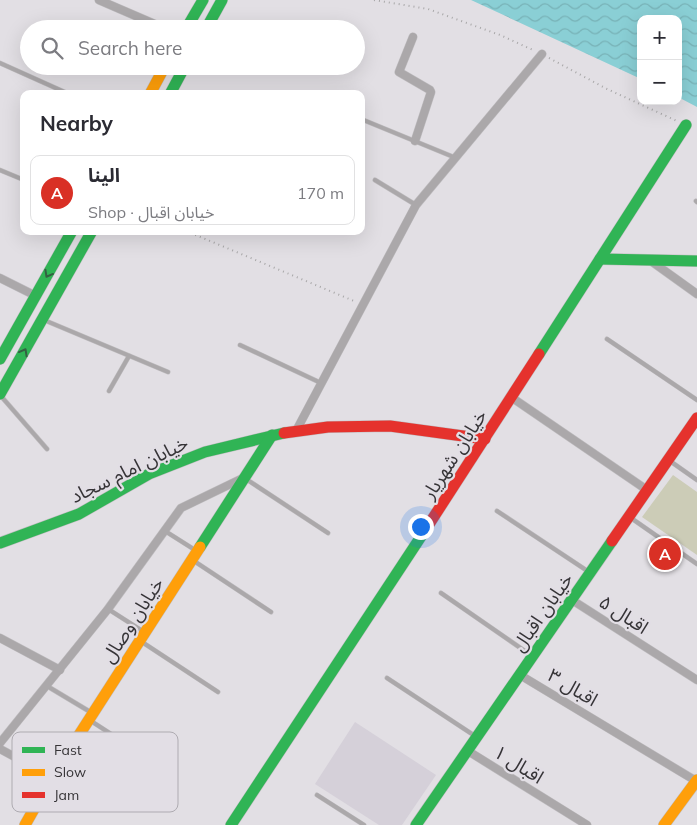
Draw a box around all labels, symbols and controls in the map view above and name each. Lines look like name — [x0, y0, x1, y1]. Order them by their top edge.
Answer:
map controls — [637, 15, 682, 105]
button: + — [637, 15, 682, 60]
search box — [20, 20, 365, 75]
icon: search — [38, 34, 66, 62]
text: Search here — [78, 36, 182, 60]
button: − — [637, 60, 682, 105]
text: Nearby — [40, 110, 113, 136]
text: الینا — [88, 163, 120, 187]
text: A — [51, 183, 63, 203]
text: 170 m — [297, 183, 344, 203]
text: Shop · خیابان اقبال — [88, 202, 215, 222]
one-way arrow — [45, 268, 55, 277]
one-way arrow — [18, 348, 28, 357]
street label: خیابان شهریار — [416, 405, 492, 504]
street label: خیابان امام سجاد — [66, 430, 193, 511]
your location — [408, 514, 434, 540]
pin: A — [649, 535, 681, 573]
street label: خیابان اقبال — [506, 568, 578, 656]
street label: خیابان وصال — [96, 573, 168, 667]
street label: اقبال ۵ — [595, 589, 653, 639]
street label: اقبال ۳ — [544, 663, 602, 711]
legend — [12, 732, 178, 812]
street label: اقبال ۱ — [490, 739, 548, 789]
text: Fast — [54, 741, 82, 759]
text: Slow — [54, 763, 86, 781]
text: Jam — [54, 786, 79, 804]

